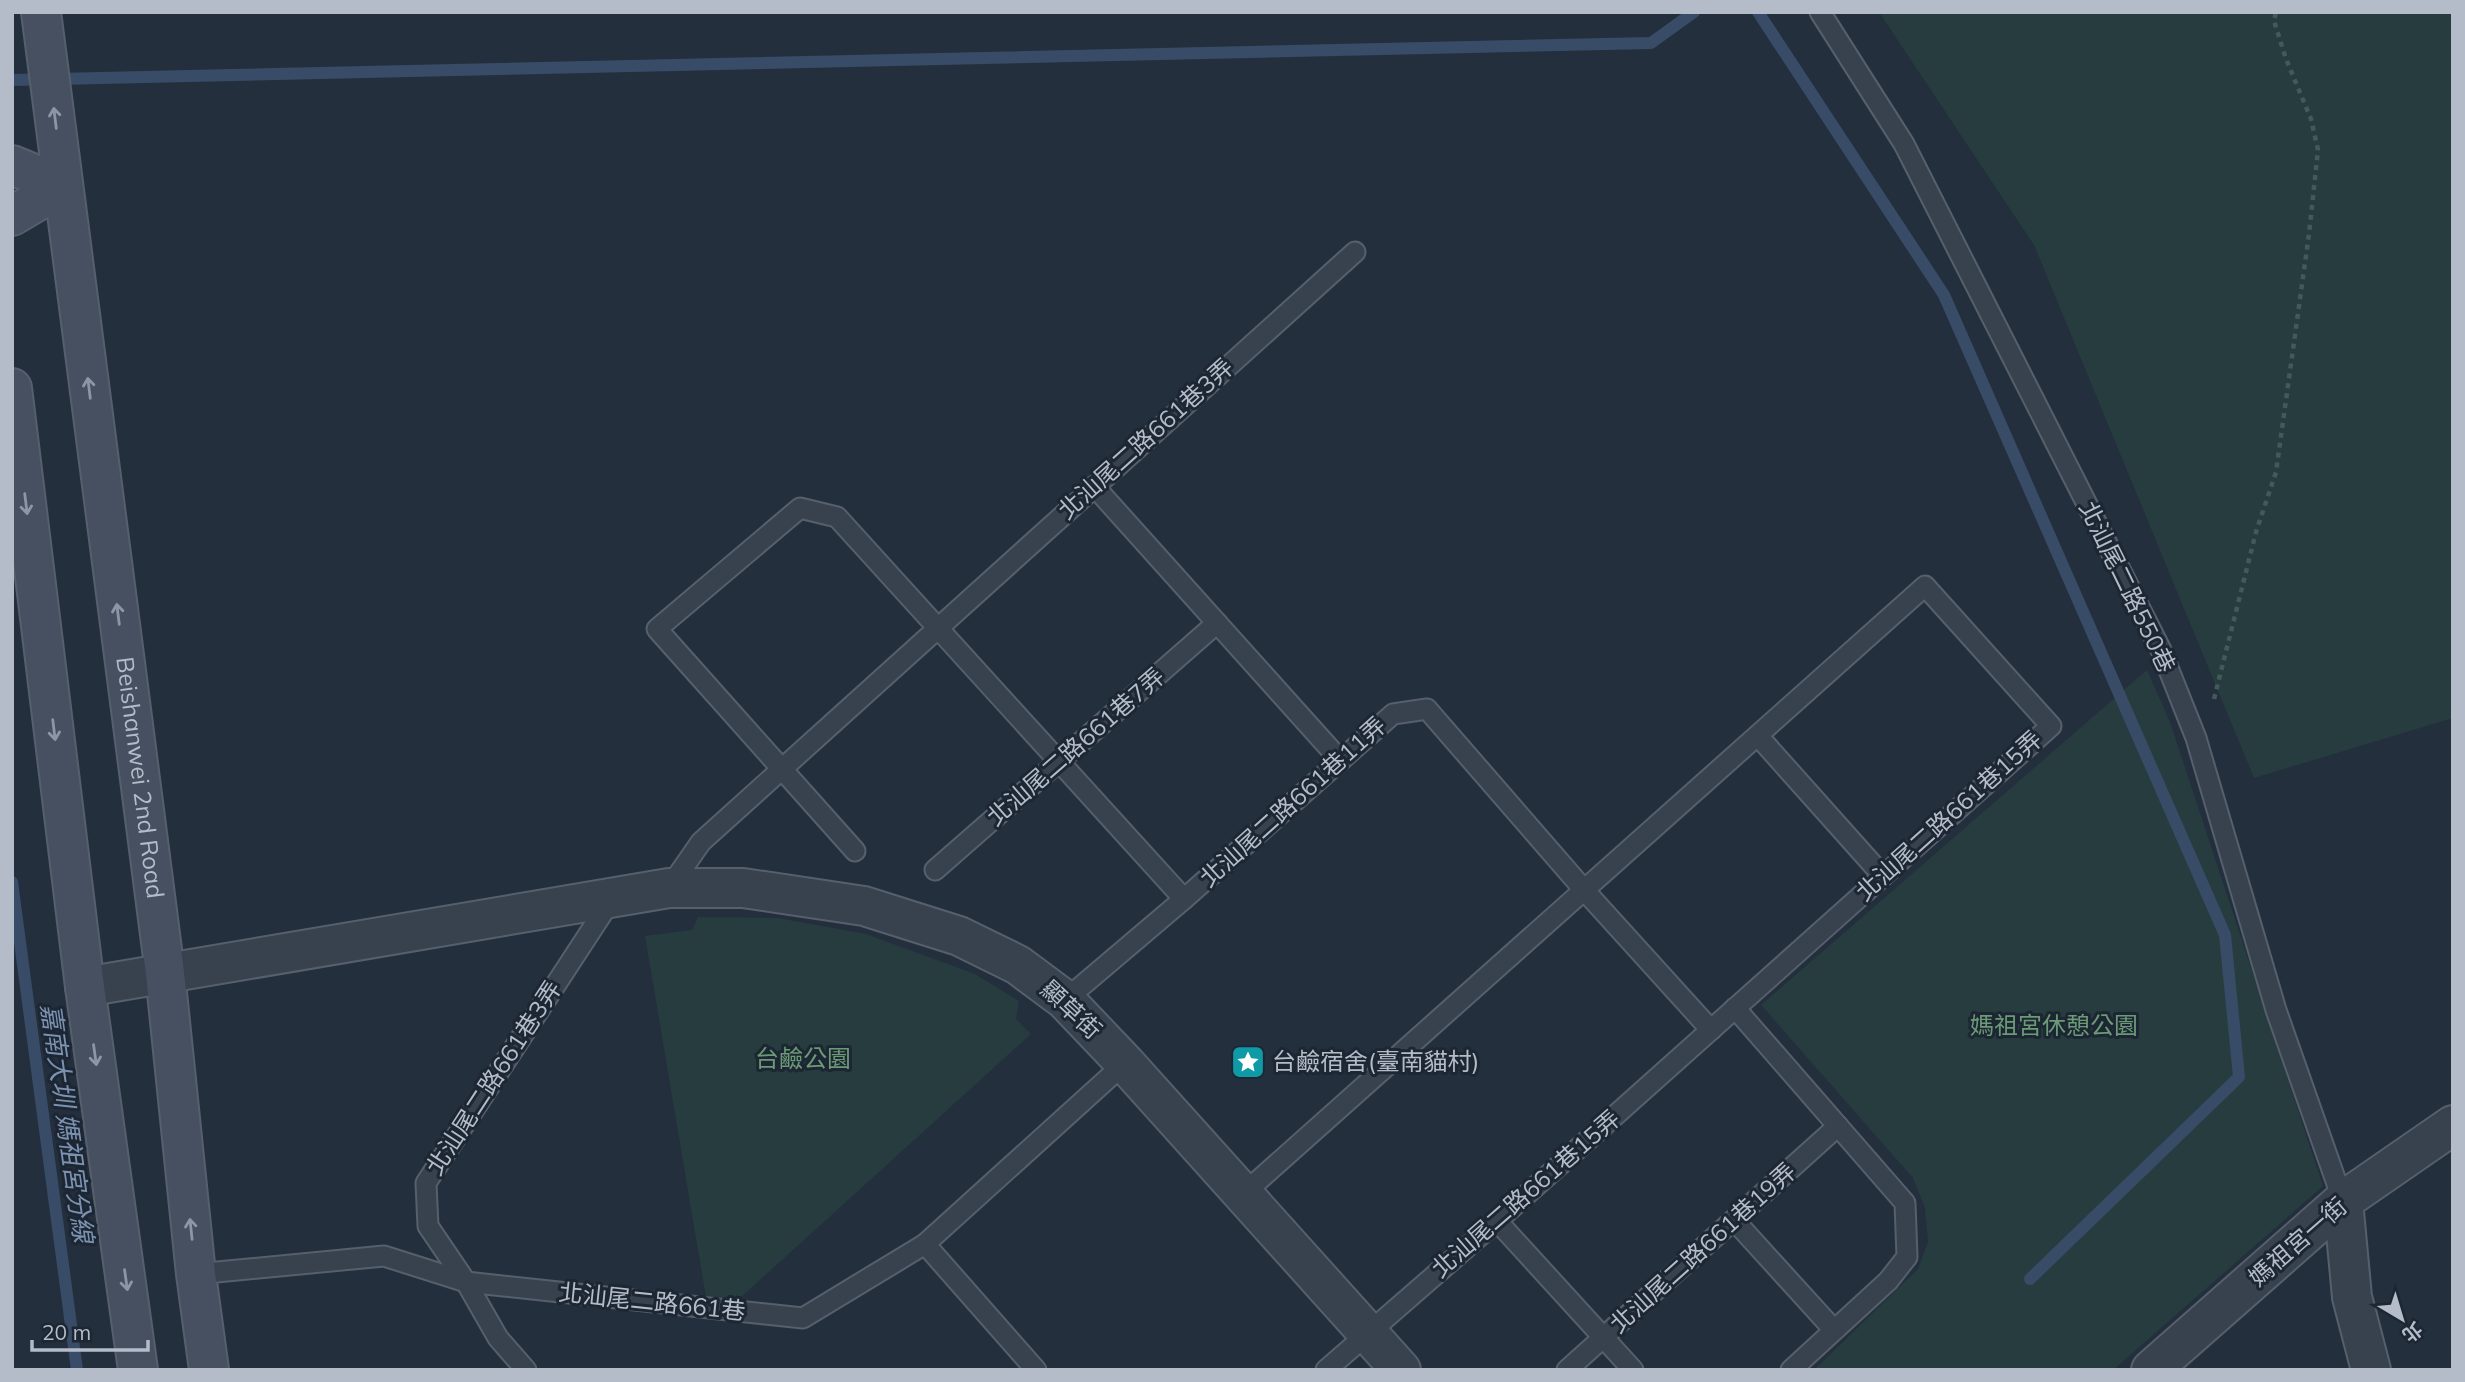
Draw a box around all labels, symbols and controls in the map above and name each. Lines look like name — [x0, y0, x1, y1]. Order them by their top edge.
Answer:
one-way arrow — [48, 107, 61, 130]
street label: 北汕尾二路661巷3弄 — [1051, 352, 1239, 525]
one-way arrow — [83, 377, 96, 400]
one-way arrow — [20, 493, 33, 515]
street label: 北汕尾二路550巷 — [2073, 496, 2182, 677]
one-way arrow — [112, 603, 125, 626]
street label: Beishanwei 2nd Road — [110, 655, 171, 900]
street label: 北汕尾二路661巷7弄 — [980, 661, 1170, 832]
street label: 北汕尾二路661巷11弄 — [1193, 710, 1392, 893]
one-way arrow — [48, 718, 61, 741]
street label: 北汕尾二路661巷15弄 — [1849, 724, 2048, 907]
street label: 顯草街 — [1035, 974, 1108, 1045]
street label: 北汕尾二路661巷3弄 — [419, 975, 567, 1180]
water label: 嘉南大圳 媽祖宮分線 — [34, 1001, 101, 1247]
park label: 媽祖宮休憩公園 — [1970, 1010, 2138, 1040]
one-way arrow — [88, 1043, 101, 1066]
park label: 台鹼公園 — [755, 1043, 851, 1073]
place icon: 台鹼宿舍(臺南貓村) — [1229, 1043, 1267, 1081]
place label: 台鹼宿舍(臺南貓村) — [1272, 1046, 1479, 1076]
street label: 北汕尾二路661巷15弄 — [1425, 1103, 1626, 1283]
street label: 北汕尾二路661巷19弄 — [1603, 1156, 1802, 1339]
street label: 媽祖宮一街 — [2242, 1191, 2352, 1292]
one-way arrow — [184, 1218, 197, 1241]
one-way arrow — [120, 1268, 133, 1291]
street label: 北汕尾二路661巷 — [557, 1276, 747, 1326]
north arrow — [2367, 1284, 2437, 1354]
scale bar — [32, 1308, 147, 1352]
text: 北 — [2398, 1317, 2427, 1348]
text: 20 m — [42, 1319, 91, 1345]

